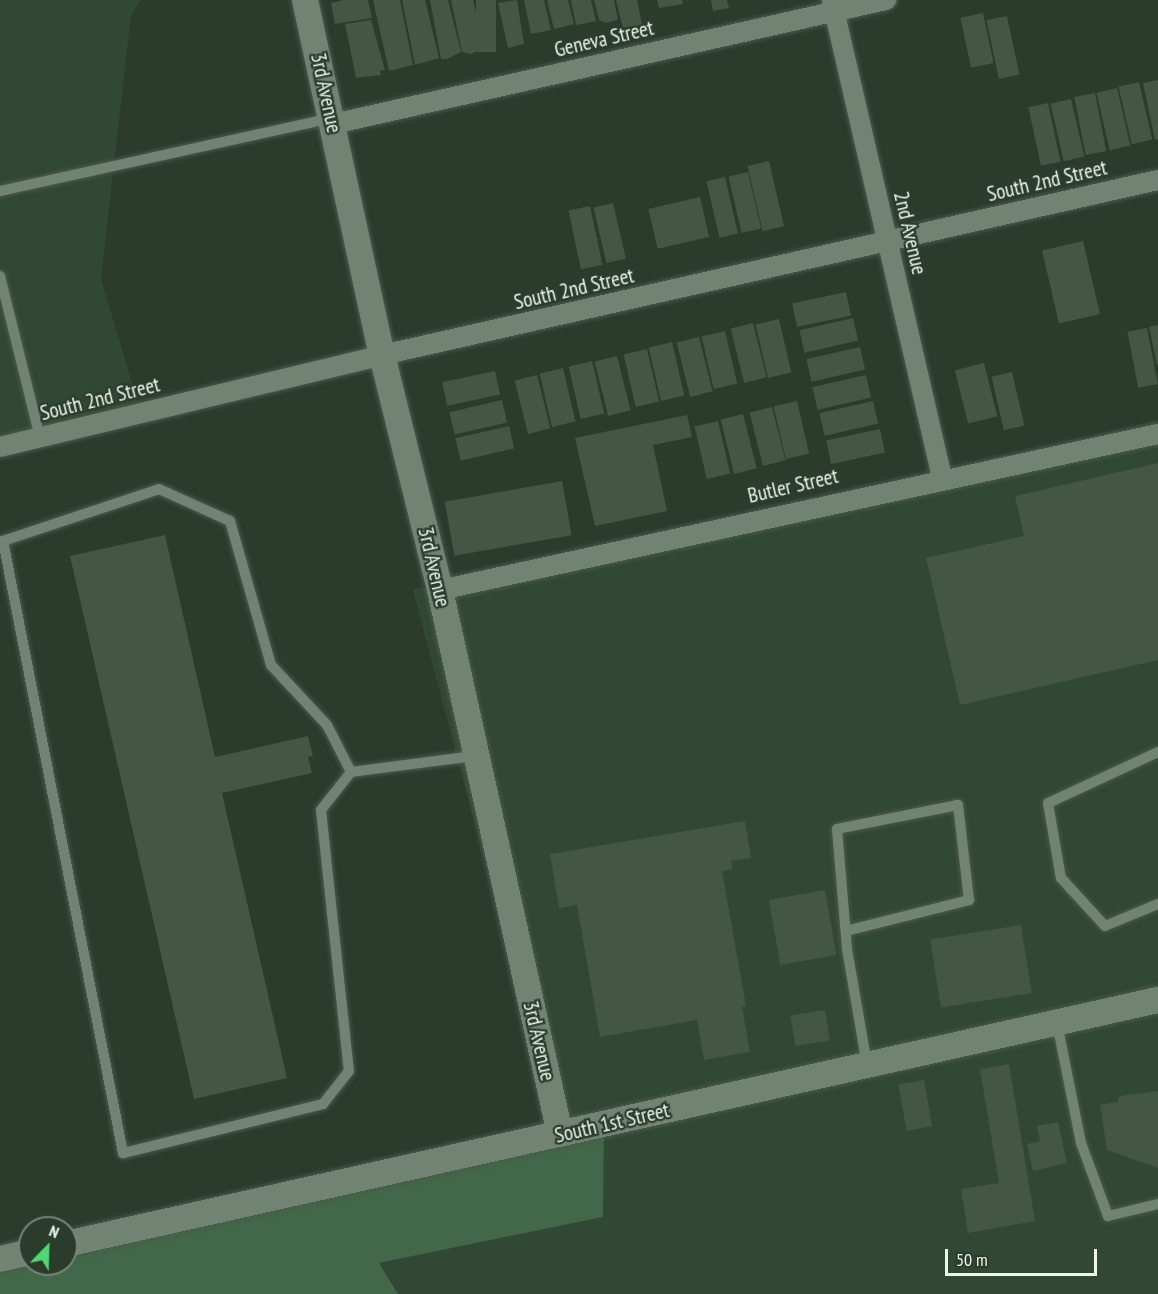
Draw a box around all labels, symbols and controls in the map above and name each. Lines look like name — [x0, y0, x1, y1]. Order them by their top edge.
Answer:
street label: Geneva Street — [552, 15, 656, 63]
street label: 3rd Avenue — [305, 50, 347, 136]
street label: South 2nd Street — [985, 155, 1109, 207]
street label: 2nd Avenue — [888, 189, 932, 277]
street label: South 2nd Street — [512, 263, 636, 315]
street label: South 2nd Street — [38, 372, 162, 426]
street label: Butler Street — [745, 463, 841, 509]
street label: 3rd Avenue — [413, 524, 455, 610]
street label: 3rd Avenue — [518, 998, 560, 1084]
street label: South 1st Street — [552, 1098, 672, 1148]
north arrow — [18, 1216, 78, 1276]
text: N — [46, 1220, 62, 1242]
scale bar — [948, 1237, 1100, 1275]
text: 50 m — [956, 1248, 988, 1271]

